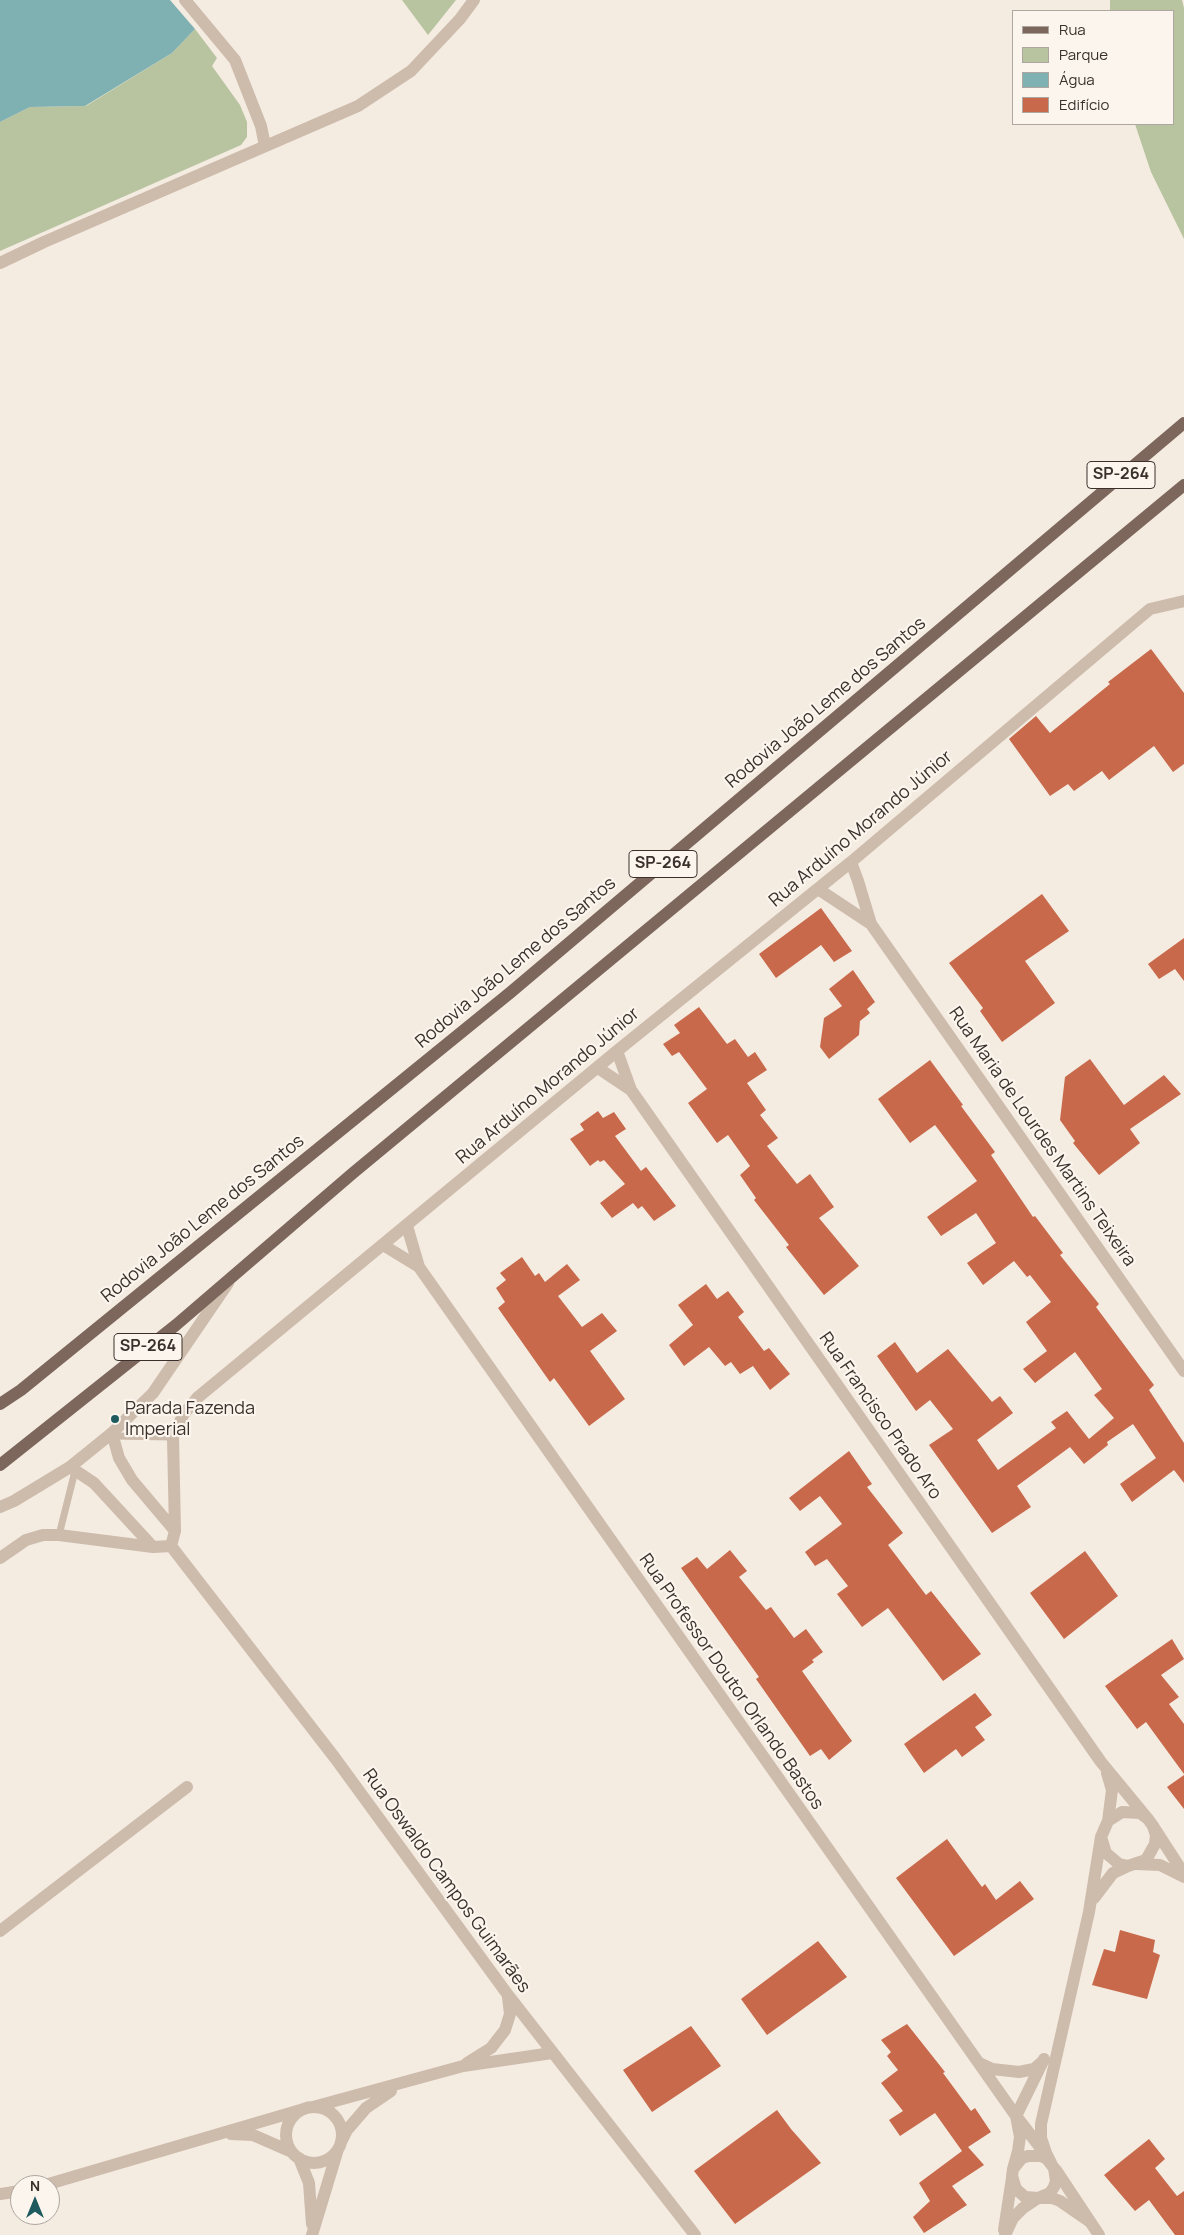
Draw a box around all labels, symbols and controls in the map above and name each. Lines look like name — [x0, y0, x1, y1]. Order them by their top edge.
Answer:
legend — [1012, 10, 1174, 125]
text: Rua — [1059, 19, 1086, 40]
text: Parque — [1059, 44, 1108, 65]
text: Água — [1059, 69, 1095, 90]
text: Edifício — [1059, 94, 1109, 115]
road number: SP-264 — [1087, 462, 1155, 488]
street label: Rodovia João Leme dos Santos — [721, 613, 931, 793]
street label: Rua Arduíno Morando Júnior — [765, 746, 957, 912]
road number: SP-264 — [629, 851, 697, 878]
street label: Rodovia João Leme dos Santos — [411, 873, 621, 1053]
street label: Rua Arduíno Morando Júnior — [452, 1003, 644, 1169]
street label: Rua Maria de Lourdes Martins Teixeira — [944, 1003, 1140, 1271]
street label: Rodovia João Leme dos Santos — [97, 1130, 309, 1308]
street label: Rua Francisco Prado Aro — [814, 1328, 946, 1504]
road number: SP-264 — [114, 1334, 182, 1360]
place label: Parada Fazenda Imperial — [125, 1398, 255, 1440]
marker: Parada Fazenda Imperial — [109, 1413, 121, 1425]
street label: Rua Professor Doutor Orlando Bastos — [634, 1550, 828, 1814]
street label: Rua Oswaldo Campos Guimarães — [357, 1765, 535, 1997]
north arrow — [10, 2175, 60, 2225]
text: N — [30, 2176, 40, 2195]

